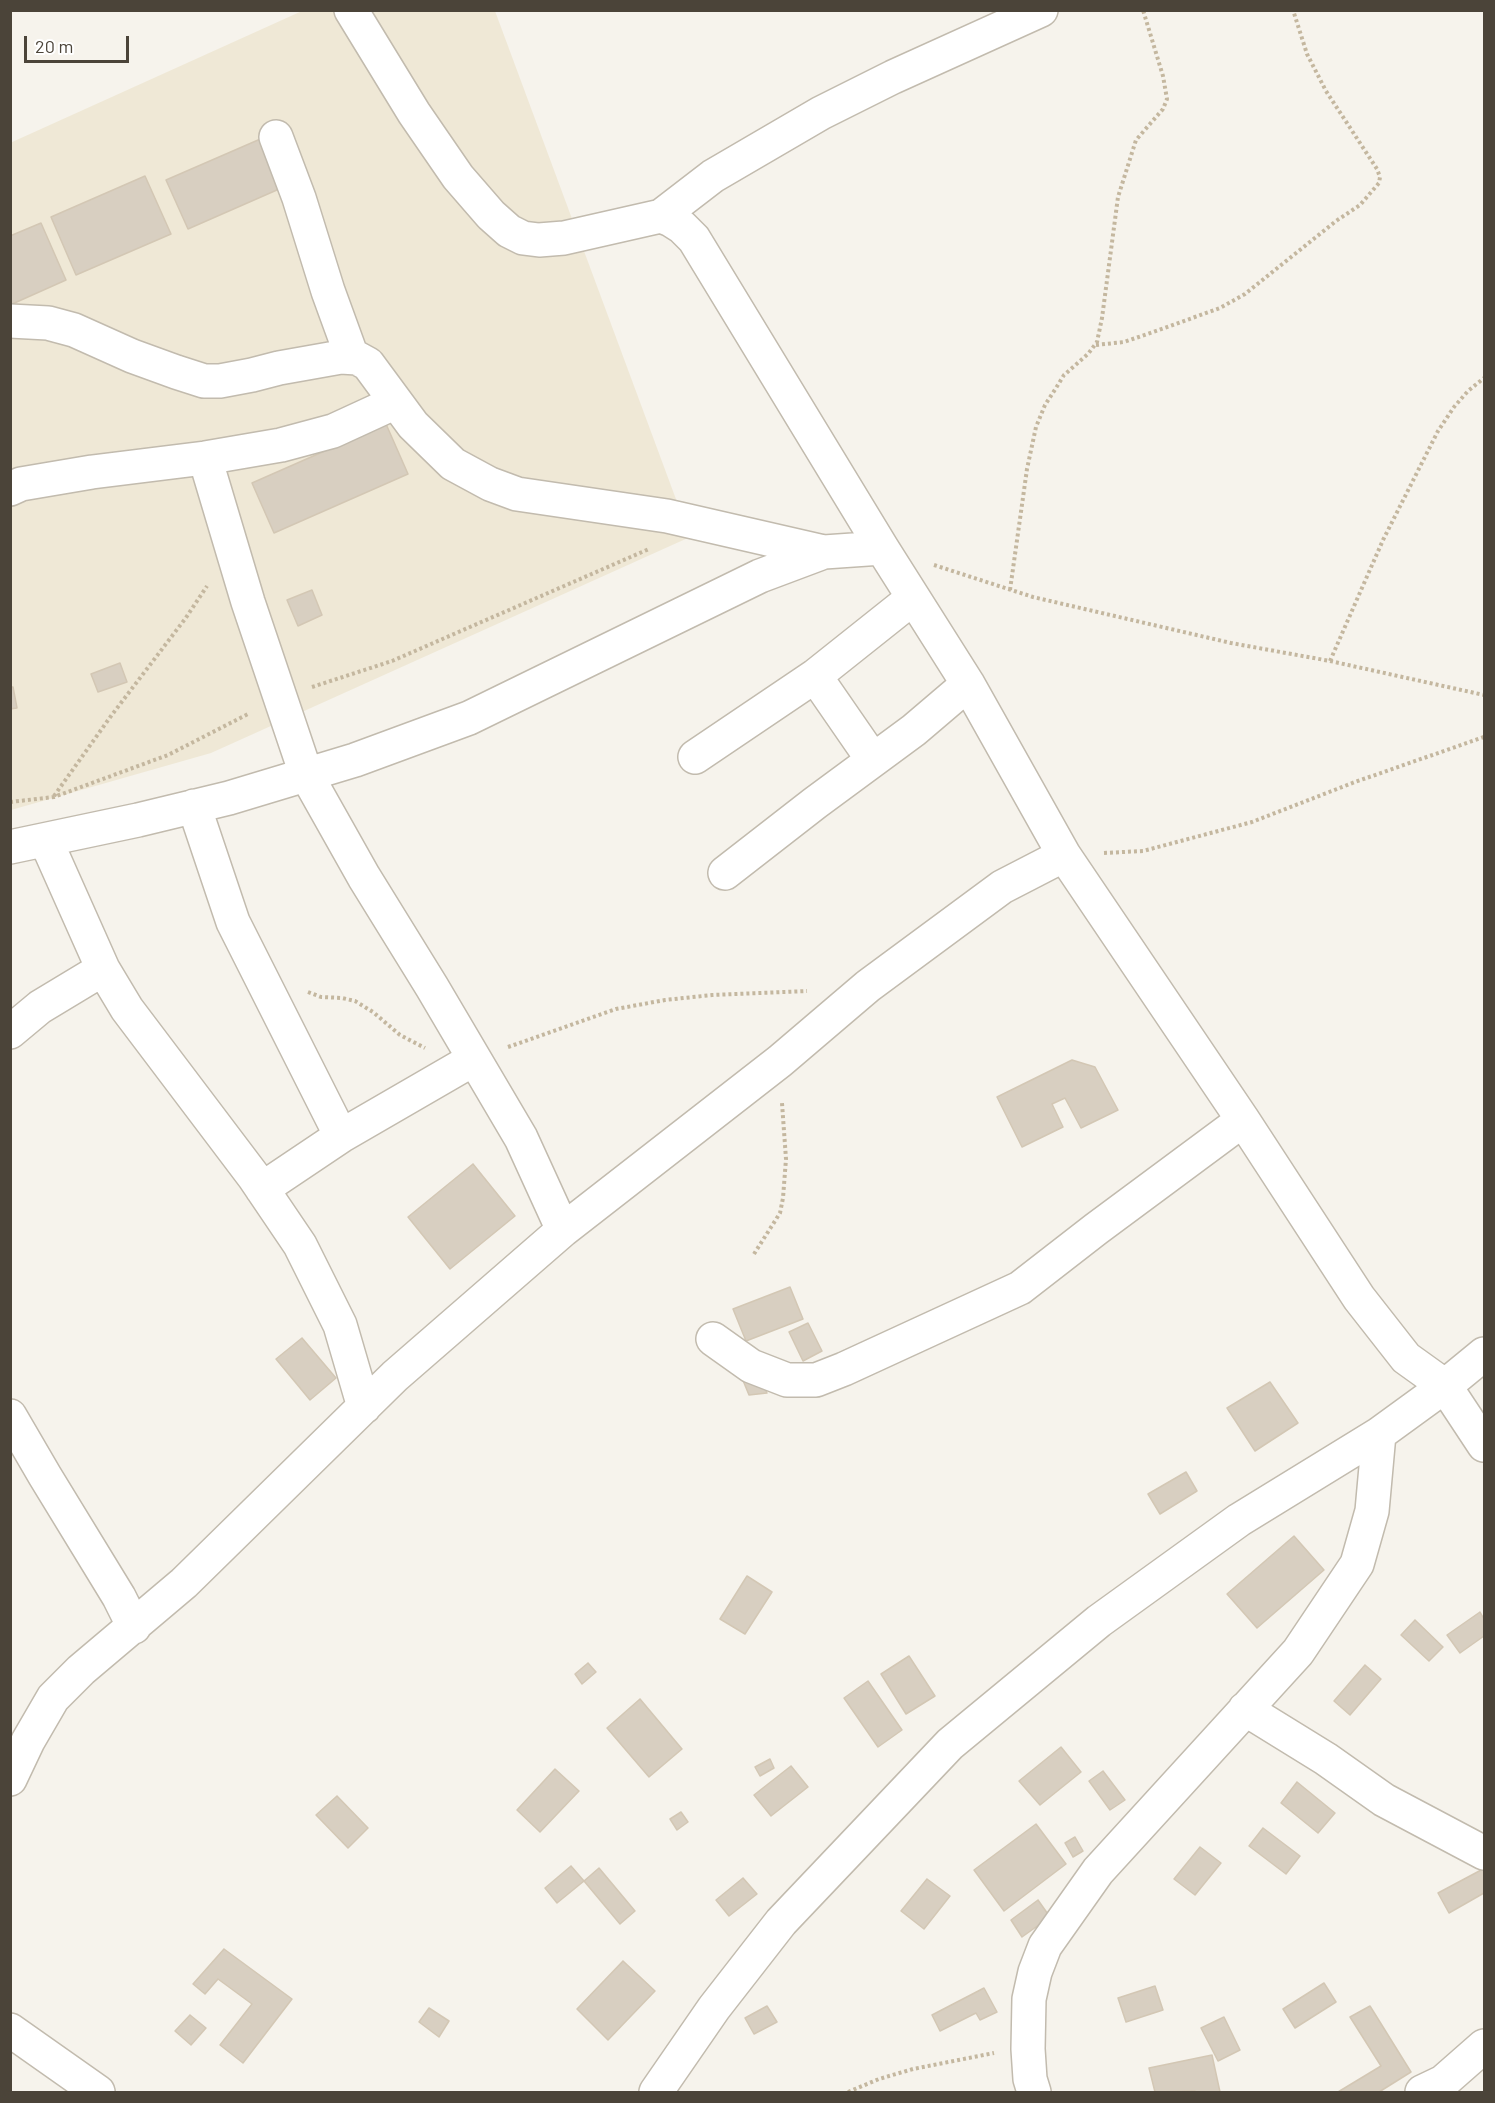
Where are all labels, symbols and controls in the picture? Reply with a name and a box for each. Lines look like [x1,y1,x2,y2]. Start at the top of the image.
scale bar [27,24,132,62]
text: 20 m [35,35,73,57]

